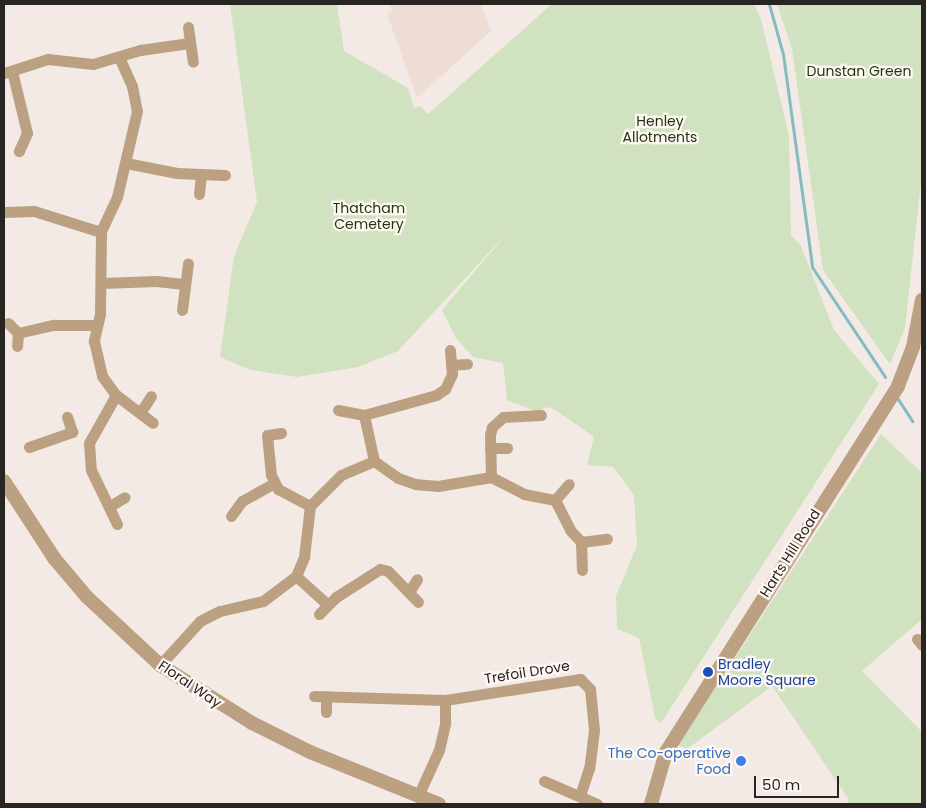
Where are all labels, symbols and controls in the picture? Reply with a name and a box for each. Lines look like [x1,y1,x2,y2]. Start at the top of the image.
park label: Dunstan Green [807,63,911,79]
park label: Henley Allotments [623,113,697,146]
park label: Thatcham Cemetery [333,200,405,232]
street label: Harts Hill Road [756,506,824,600]
place label: Bradley Moore Square [718,656,816,689]
street label: Floral Way [155,657,225,711]
street label: Trefoil Drove [483,657,571,687]
marker: Bradley Moore Square [702,666,714,678]
place label: The Co-operative Food [608,745,731,778]
marker: The Co-operative Food [735,755,747,767]
scale bar [756,766,841,798]
text: 50 m [762,774,800,795]

